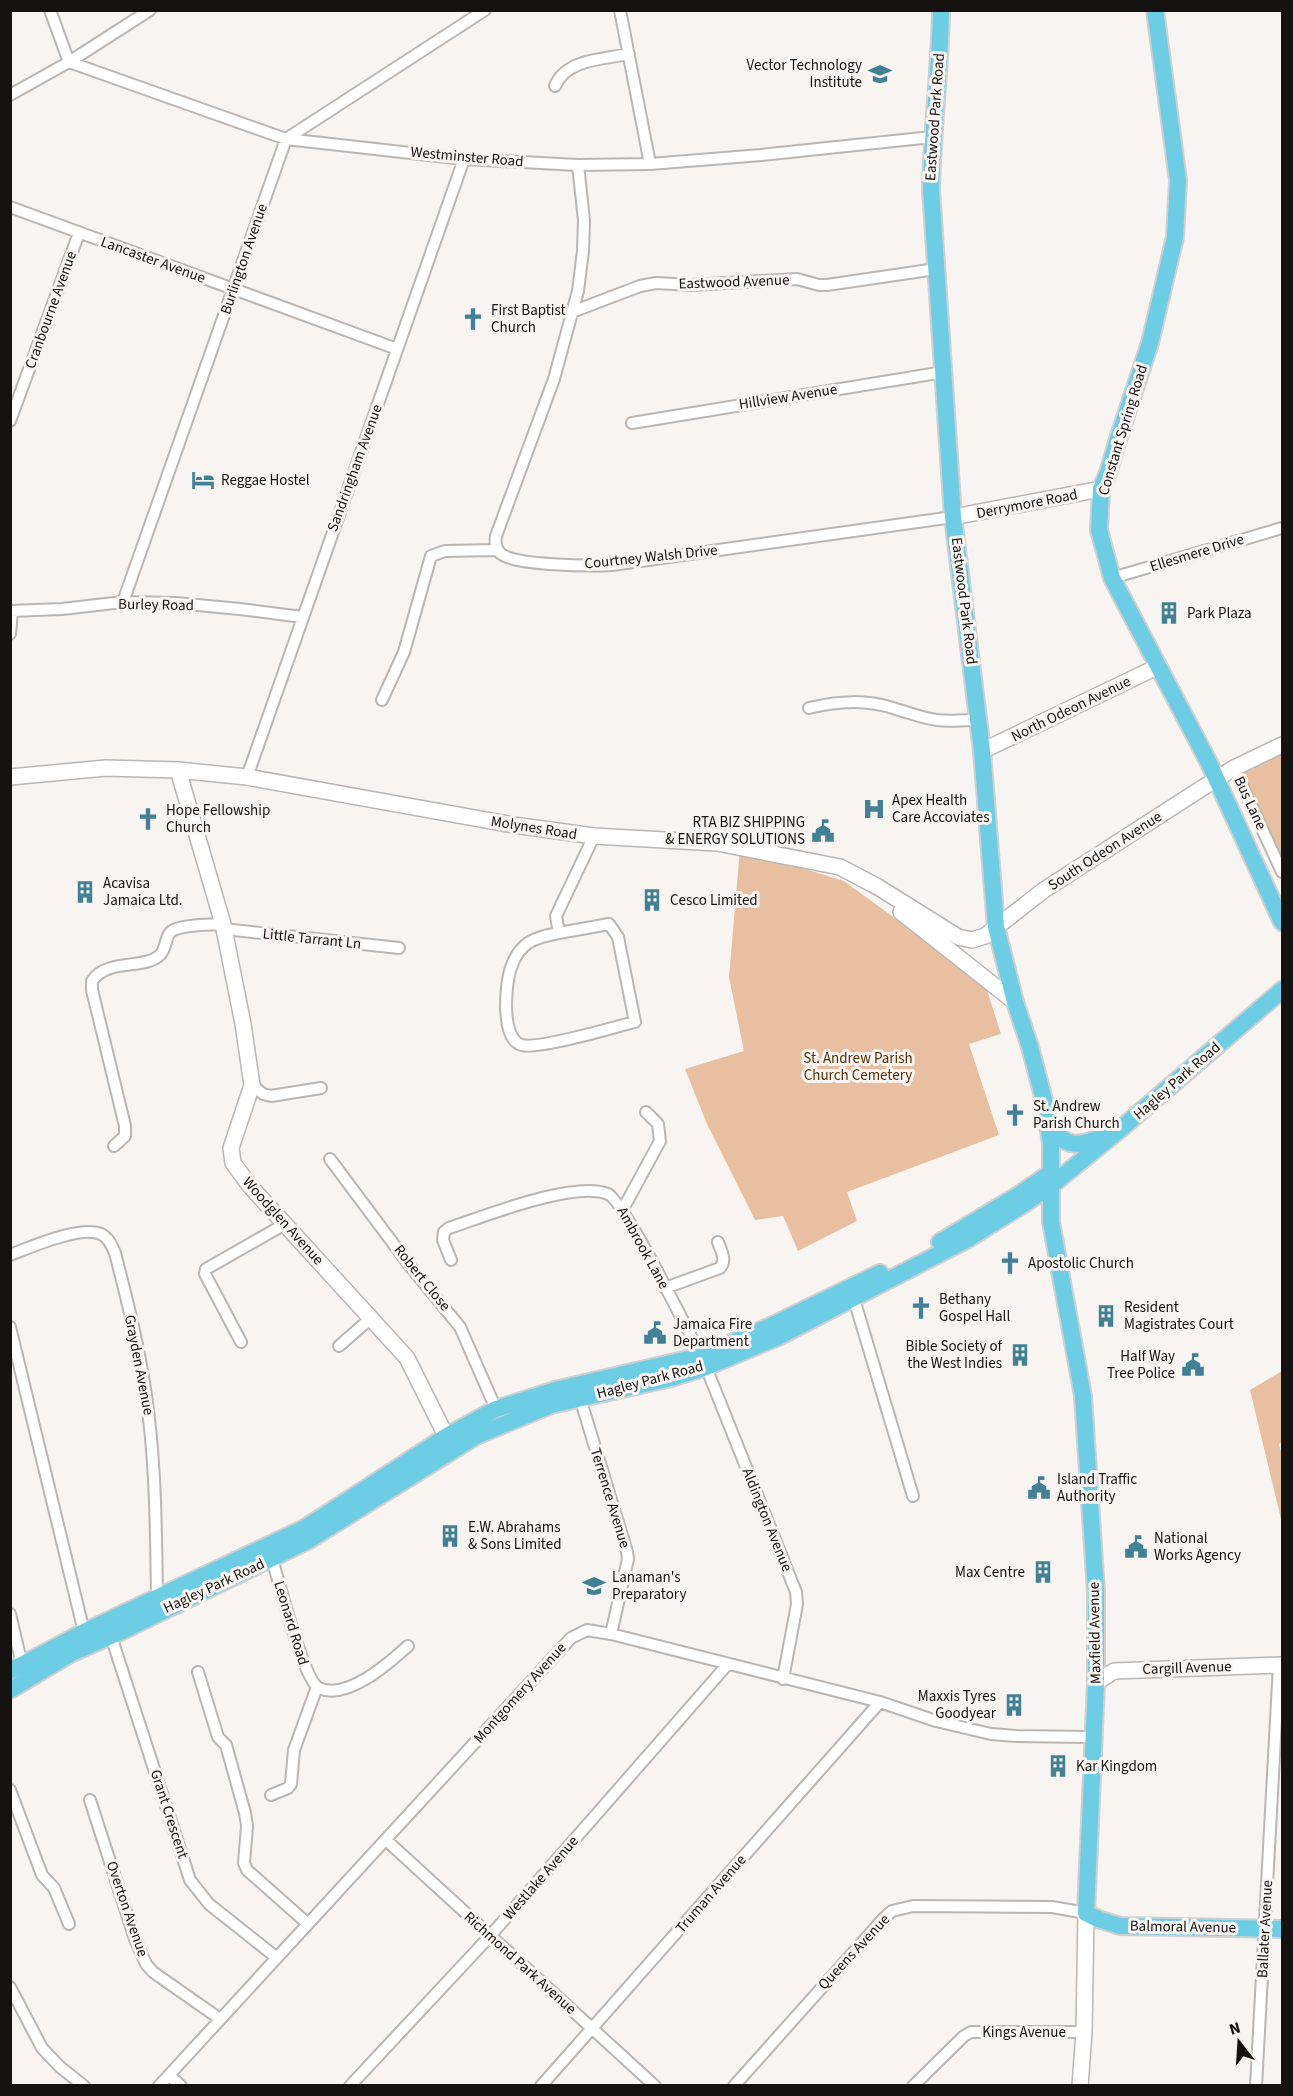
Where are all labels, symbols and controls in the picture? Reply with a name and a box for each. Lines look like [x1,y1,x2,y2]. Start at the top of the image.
street label: Eastwood Park Road [920,52,950,182]
place label: Vector Technology Institute [747,55,862,93]
school or university icon: Vector Technology Institute [867,61,893,87]
street label: Westminster Road [410,142,524,172]
street label: Burlington Avenue [215,201,273,317]
street label: Lancaster Avenue [98,231,208,289]
street label: Cranbourne Avenue [20,248,82,372]
street label: Eastwood Avenue [678,270,790,294]
place label: First Baptist Church [491,300,566,338]
church icon: First Baptist Church [460,306,486,332]
street label: Constant Spring Road [1093,362,1153,498]
street label: Hillview Avenue [737,379,839,415]
street label: Sandringham Avenue [322,401,388,535]
hotel icon: Reggae Hostel [190,467,216,493]
place label: Reggae Hostel [221,470,310,491]
street label: Derrymore Road [975,484,1079,524]
street label: Ellesmere Drive [1147,529,1247,577]
street label: Eastwood Park Road [946,536,982,666]
street label: Courtney Walsh Drive [583,540,719,574]
street label: Burley Road [118,594,194,616]
building icon: Park Plaza [1156,600,1182,626]
place label: Park Plaza [1187,603,1252,624]
street label: North Odeon Avenue [1008,671,1134,747]
street label: Bus Lane [1228,773,1272,833]
place label: Apex Health Care Accoviates [892,790,990,828]
hospital icon: Apex Health Care Accoviates [861,796,887,822]
place label: Hope Fellowship Church [166,800,270,838]
church icon: Hope Fellowship Church [135,806,161,832]
street label: South Odeon Avenue [1044,806,1166,896]
street label: Molynes Road [489,811,579,845]
place label: RTA BIZ SHIPPING & ENERGY SOLUTIONS [665,812,805,850]
public building icon: RTA BIZ SHIPPING & ENERGY SOLUTIONS [810,818,836,844]
place label: Acavisa Jamaica Ltd. [103,873,183,911]
building icon: Acavisa Jamaica Ltd. [72,879,98,905]
building icon: Cesco Limited [639,887,665,913]
place label: Cesco Limited [670,890,758,911]
street label: Little Tarrant Ln [262,923,362,955]
street label: Hagley Park Road [1129,1037,1225,1125]
park label: St. Andrew Parish Church Cemetery [803,1048,913,1086]
place label: St. Andrew Parish Church [1033,1096,1120,1134]
church icon: St. Andrew Parish Church [1002,1102,1028,1128]
street label: Woodglen Avenue [238,1172,328,1270]
street label: Ambrook Lane [612,1203,674,1293]
street label: Robert Close [389,1240,455,1316]
church icon: Apostolic Church [997,1250,1023,1276]
place label: Apostolic Church [1028,1253,1134,1274]
place label: Bethany Gospel Hall [939,1289,1010,1327]
church icon: Bethany Gospel Hall [908,1295,934,1321]
place label: Resident Magistrates Court [1124,1297,1234,1335]
building icon: Resident Magistrates Court [1093,1303,1119,1329]
street label: Grayden Avenue [119,1313,159,1417]
place label: Jamaica Fire Department [673,1314,752,1352]
public building icon: Jamaica Fire Department [642,1320,668,1346]
place label: Bible Society of the West Indies [905,1336,1003,1374]
building icon: Bible Society of the West Indies [1007,1342,1033,1368]
place label: Half Way Tree Police [1107,1346,1175,1384]
public building icon: Half Way Tree Police [1180,1352,1206,1378]
street label: Hagley Park Road [594,1356,706,1404]
street label: Terrence Avenue [585,1445,635,1551]
street label: Aldington Avenue [737,1465,797,1575]
place label: Island Traffic Authority [1057,1469,1137,1507]
public building icon: Island Traffic Authority [1026,1475,1052,1501]
place label: E.W. Abrahams & Sons Limited [468,1517,562,1555]
building icon: E.W. Abrahams & Sons Limited [437,1523,463,1549]
place label: National Works Agency [1154,1528,1241,1566]
public building icon: National Works Agency [1123,1534,1149,1560]
street label: Hagley Park Road [160,1553,268,1619]
building icon: Max Centre [1030,1559,1056,1585]
place label: Max Centre [955,1562,1025,1583]
place label: Lanaman's Preparatory [612,1567,686,1605]
school or university icon: Lanaman's Preparatory [581,1573,607,1599]
street label: Leonard Road [268,1578,314,1668]
street label: Maxfield Avenue [1084,1582,1106,1684]
street label: Montgomery Avenue [469,1638,571,1748]
street label: Cargill Avenue [1142,1656,1232,1680]
place label: Maxxis Tyres Goodyear [918,1686,997,1724]
building icon: Maxxis Tyres Goodyear [1001,1692,1027,1718]
building icon: Kar Kingdom [1045,1753,1071,1779]
place label: Kar Kingdom [1076,1756,1157,1777]
street label: Grant Crescent [145,1767,193,1861]
street label: Westlake Avenue [498,1831,584,1925]
street label: Truman Avenue [671,1850,751,1938]
street label: Overton Avenue [101,1858,153,1960]
street label: Ballater Avenue [1252,1879,1278,1979]
street label: Richmond Park Avenue [459,1907,581,2019]
street label: Queens Avenue [813,1909,895,1995]
street label: Balmoral Avenue [1130,1916,1236,1938]
north arrow [1209,2012,1269,2072]
text: N [1227,2017,1243,2041]
street label: Kings Avenue [982,2022,1066,2043]

